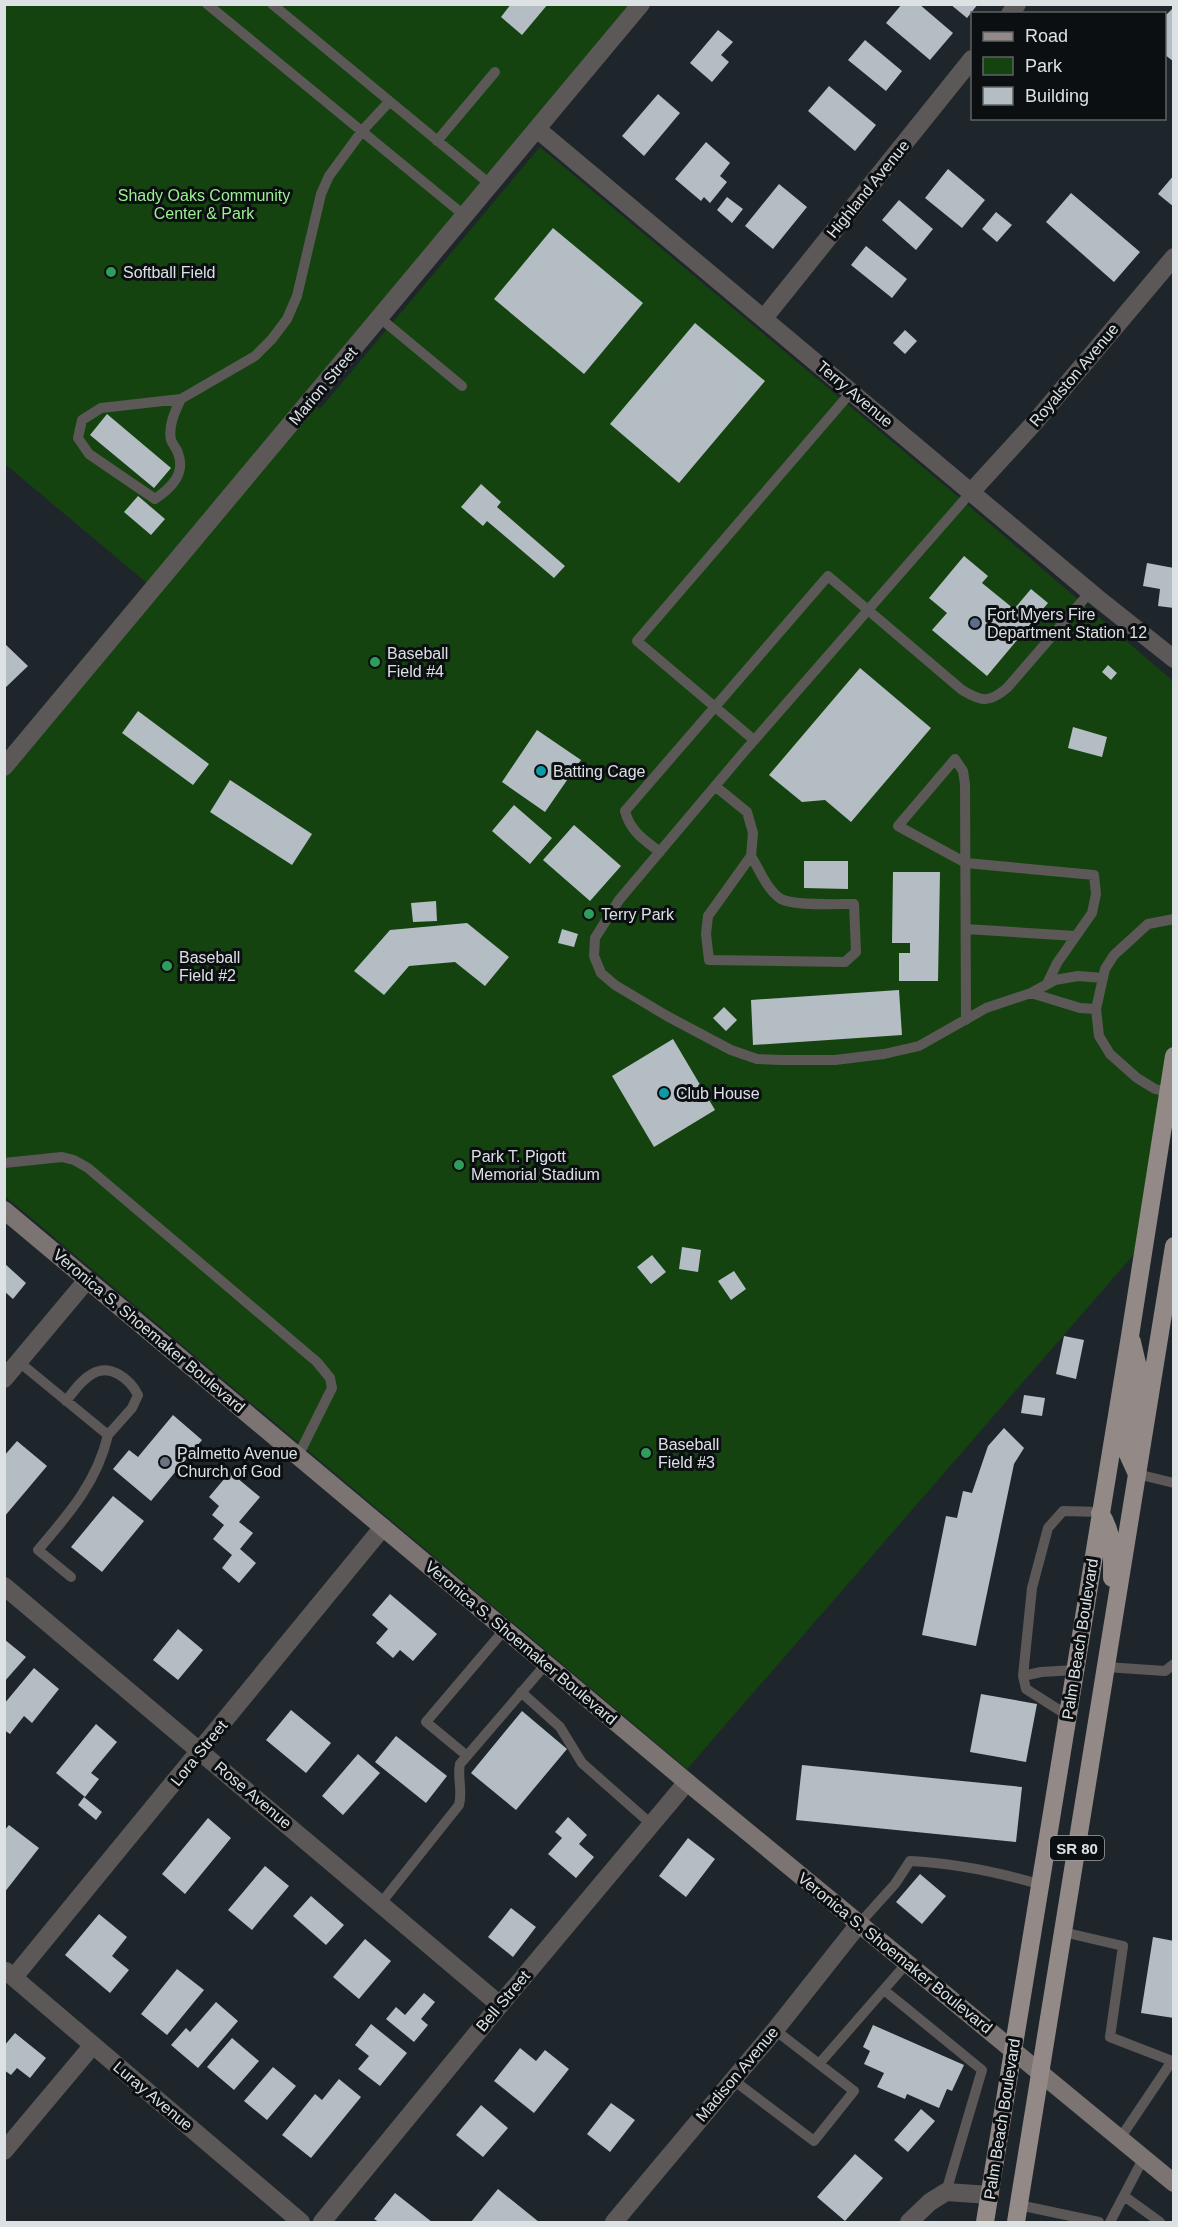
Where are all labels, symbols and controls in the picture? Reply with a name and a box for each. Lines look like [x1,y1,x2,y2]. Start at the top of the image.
legend [971,12,1166,120]
text: Road [1025,26,1068,46]
text: Park [1025,56,1063,76]
text: Building [1025,86,1089,106]
street label: Highland Avenue [823,137,913,241]
park label: Shady Oaks Community Center & Park [118,187,290,222]
place label: Softball Field [123,264,216,281]
marker: Softball Field [104,265,118,279]
street label: Royalston Avenue [1026,320,1122,430]
street label: Marion Street [286,343,361,428]
street label: Terry Avenue [814,358,896,430]
place label: Fort Myers Fire Department Station 12 [987,606,1147,641]
marker: Fort Myers Fire Department Station 12 [968,616,982,630]
place label: Baseball Field #4 [387,645,448,680]
marker: Baseball Field #4 [368,655,382,669]
place label: Batting Cage [553,763,646,780]
marker: Batting Cage [534,764,548,778]
place label: Terry Park [601,906,675,923]
marker: Terry Park [582,907,596,921]
place label: Baseball Field #2 [179,949,240,984]
marker: Baseball Field #2 [160,959,174,973]
place label: Club House [676,1085,760,1102]
marker: Club House [657,1086,671,1100]
place label: Park T. Pigott Memorial Stadium [471,1148,600,1183]
marker: Park T. Pigott Memorial Stadium [452,1158,466,1172]
street label: Veronica S. Shoemaker Boulevard [50,1246,248,1416]
place label: Baseball Field #3 [658,1436,719,1471]
place label: Palmetto Avenue Church of God [177,1445,298,1480]
marker: Baseball Field #3 [639,1446,653,1460]
marker: Palmetto Avenue Church of God [158,1455,172,1469]
street label: Palm Beach Boulevard [1059,1557,1101,1721]
street label: Veronica S. Shoemaker Boulevard [422,1558,620,1728]
street label: Lora Street [167,1716,231,1789]
street label: Rose Avenue [211,1758,295,1832]
road number: SR 80 [1050,1836,1104,1860]
street label: Veronica S. Shoemaker Boulevard [795,1869,995,2037]
street label: Bell Street [473,1967,534,2035]
street label: Madison Avenue [693,2023,782,2125]
street label: Palm Beach Boulevard [981,2037,1023,2201]
street label: Luray Avenue [110,2058,196,2134]

